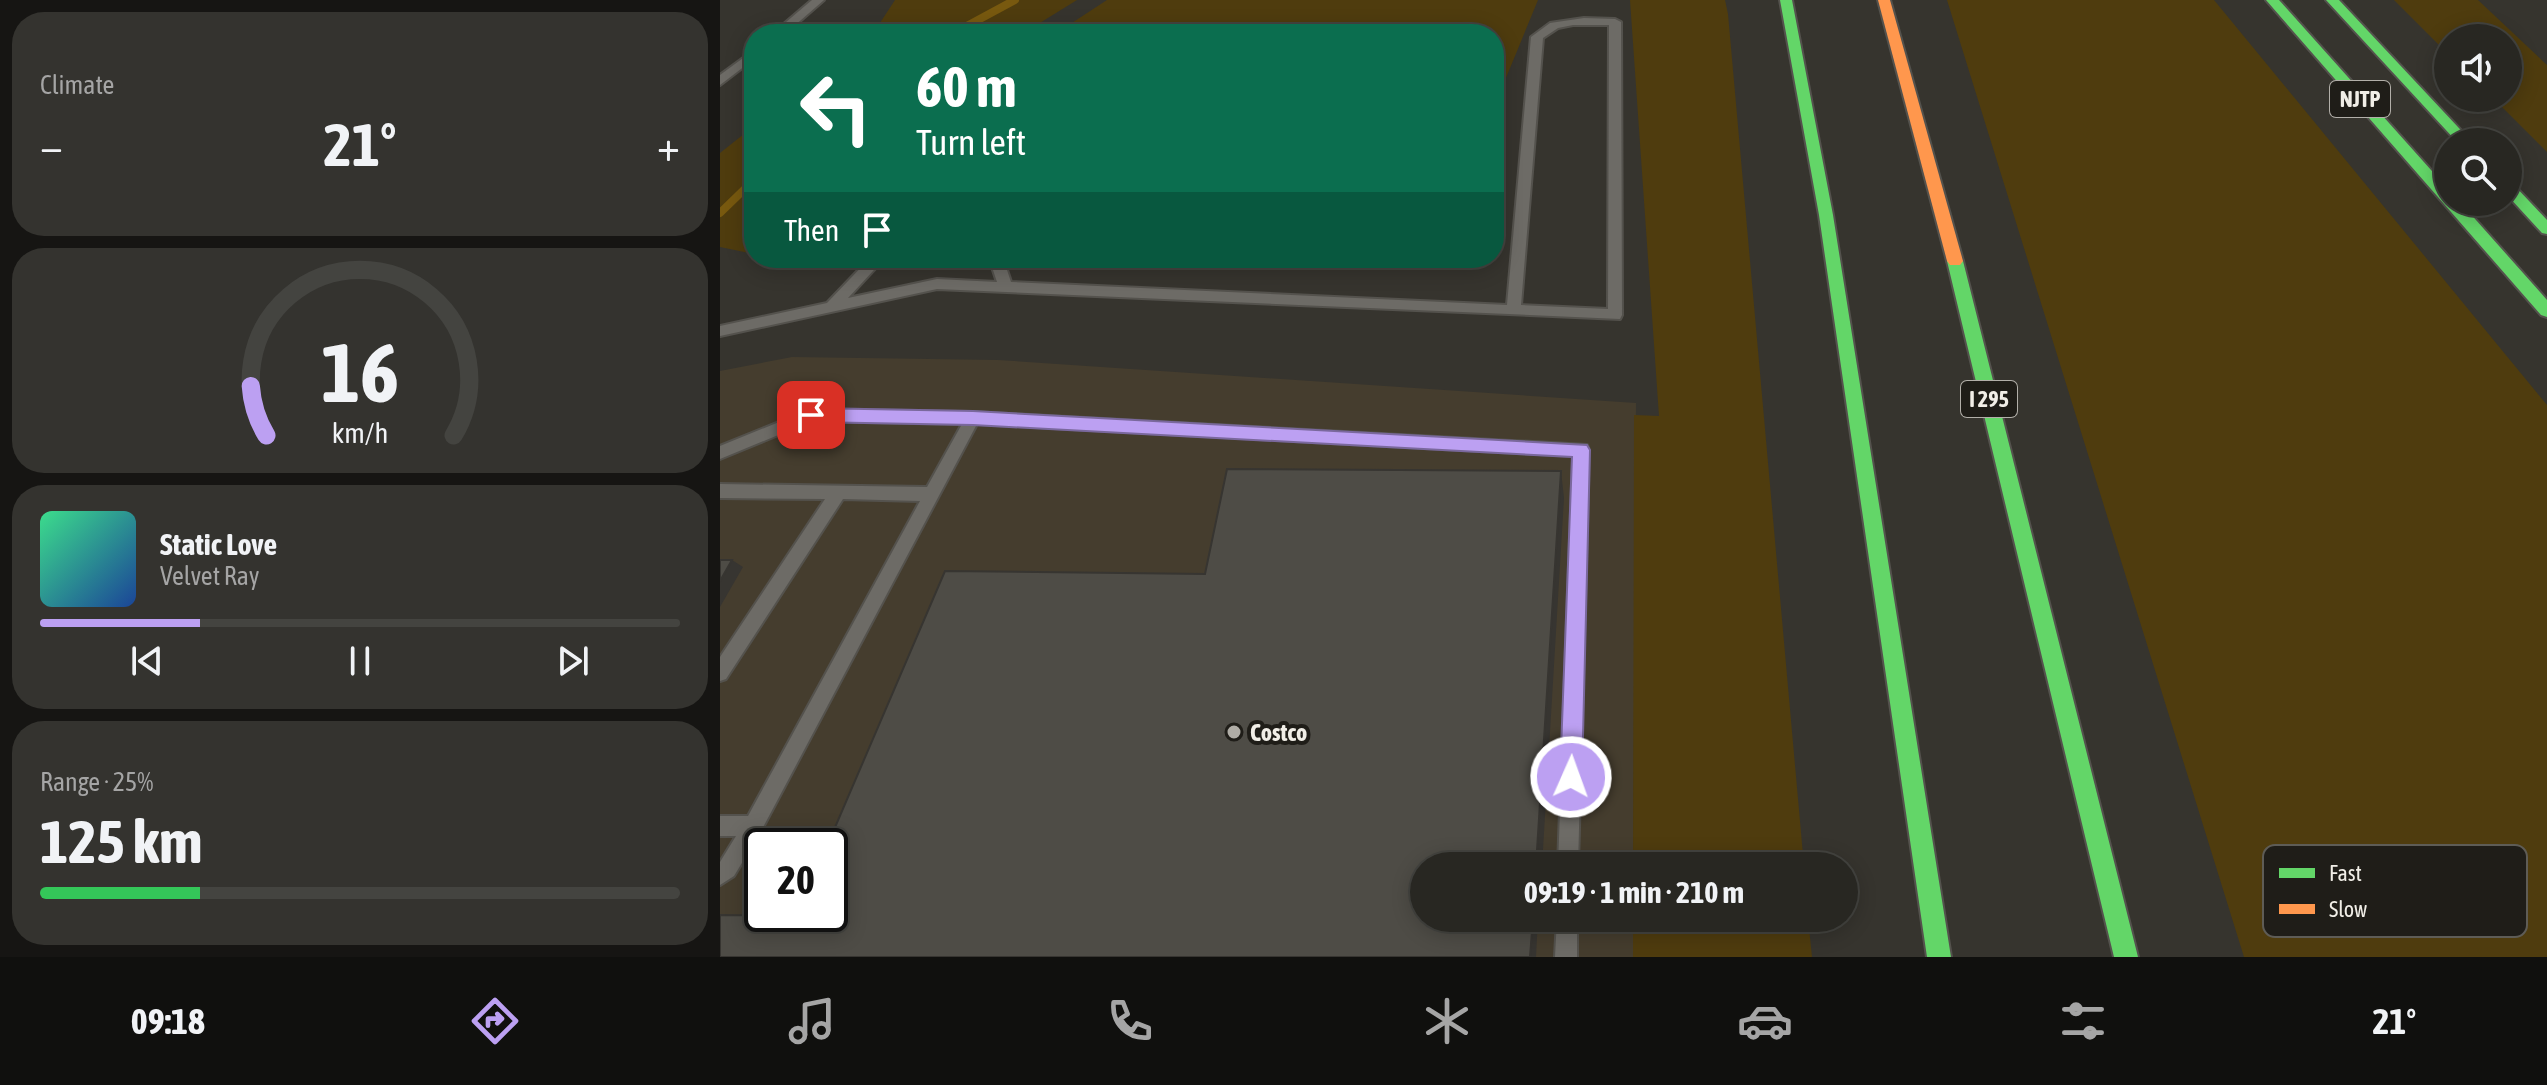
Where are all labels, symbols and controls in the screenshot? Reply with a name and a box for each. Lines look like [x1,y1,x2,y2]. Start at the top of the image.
map controls [2434,24,2522,216]
button: sound [2434,24,2522,112]
text: 60 m [916,55,1017,119]
icon: left [784,56,888,160]
text: Climate [40,70,114,100]
road number: NJTP [2330,81,2390,117]
text: 21° [324,110,396,179]
text: − [40,120,63,170]
text: + [657,120,680,170]
text: Turn left [916,121,1026,163]
button: search [2434,128,2522,216]
icon: arrive [855,208,899,252]
text: Then [784,213,839,247]
text: 16 [321,324,399,420]
pin [777,381,845,449]
road number: I 295 [1961,381,2017,417]
icon: arrive [789,393,833,437]
text: km/h [332,417,388,450]
text: Static Love [160,527,277,561]
text: Velvet Ray [160,561,260,591]
icon: previous [125,639,169,683]
icon: pause [338,639,382,683]
icon: next [551,639,595,683]
place label: Costco [1250,719,1307,746]
marker: Costco [1225,723,1243,741]
position arrow [1529,735,1613,819]
text: Range · 25% [40,767,153,797]
text: 125 km [40,807,202,876]
speed limit sign: 20 [744,828,848,932]
legend [2263,845,2527,937]
text: Fast [2329,860,2362,886]
text: 09:19 · 1 min · 210 m [1524,875,1744,909]
text: Slow [2329,896,2367,922]
icon: directions [467,993,523,1049]
icon: music [784,993,840,1049]
icon: phone [1102,993,1158,1049]
icon: climate [1419,993,1475,1049]
icon: car [1737,993,1793,1049]
icon: filters [2055,993,2111,1049]
text: 09:18 [131,1000,205,1042]
text: 21° [2372,1000,2416,1042]

